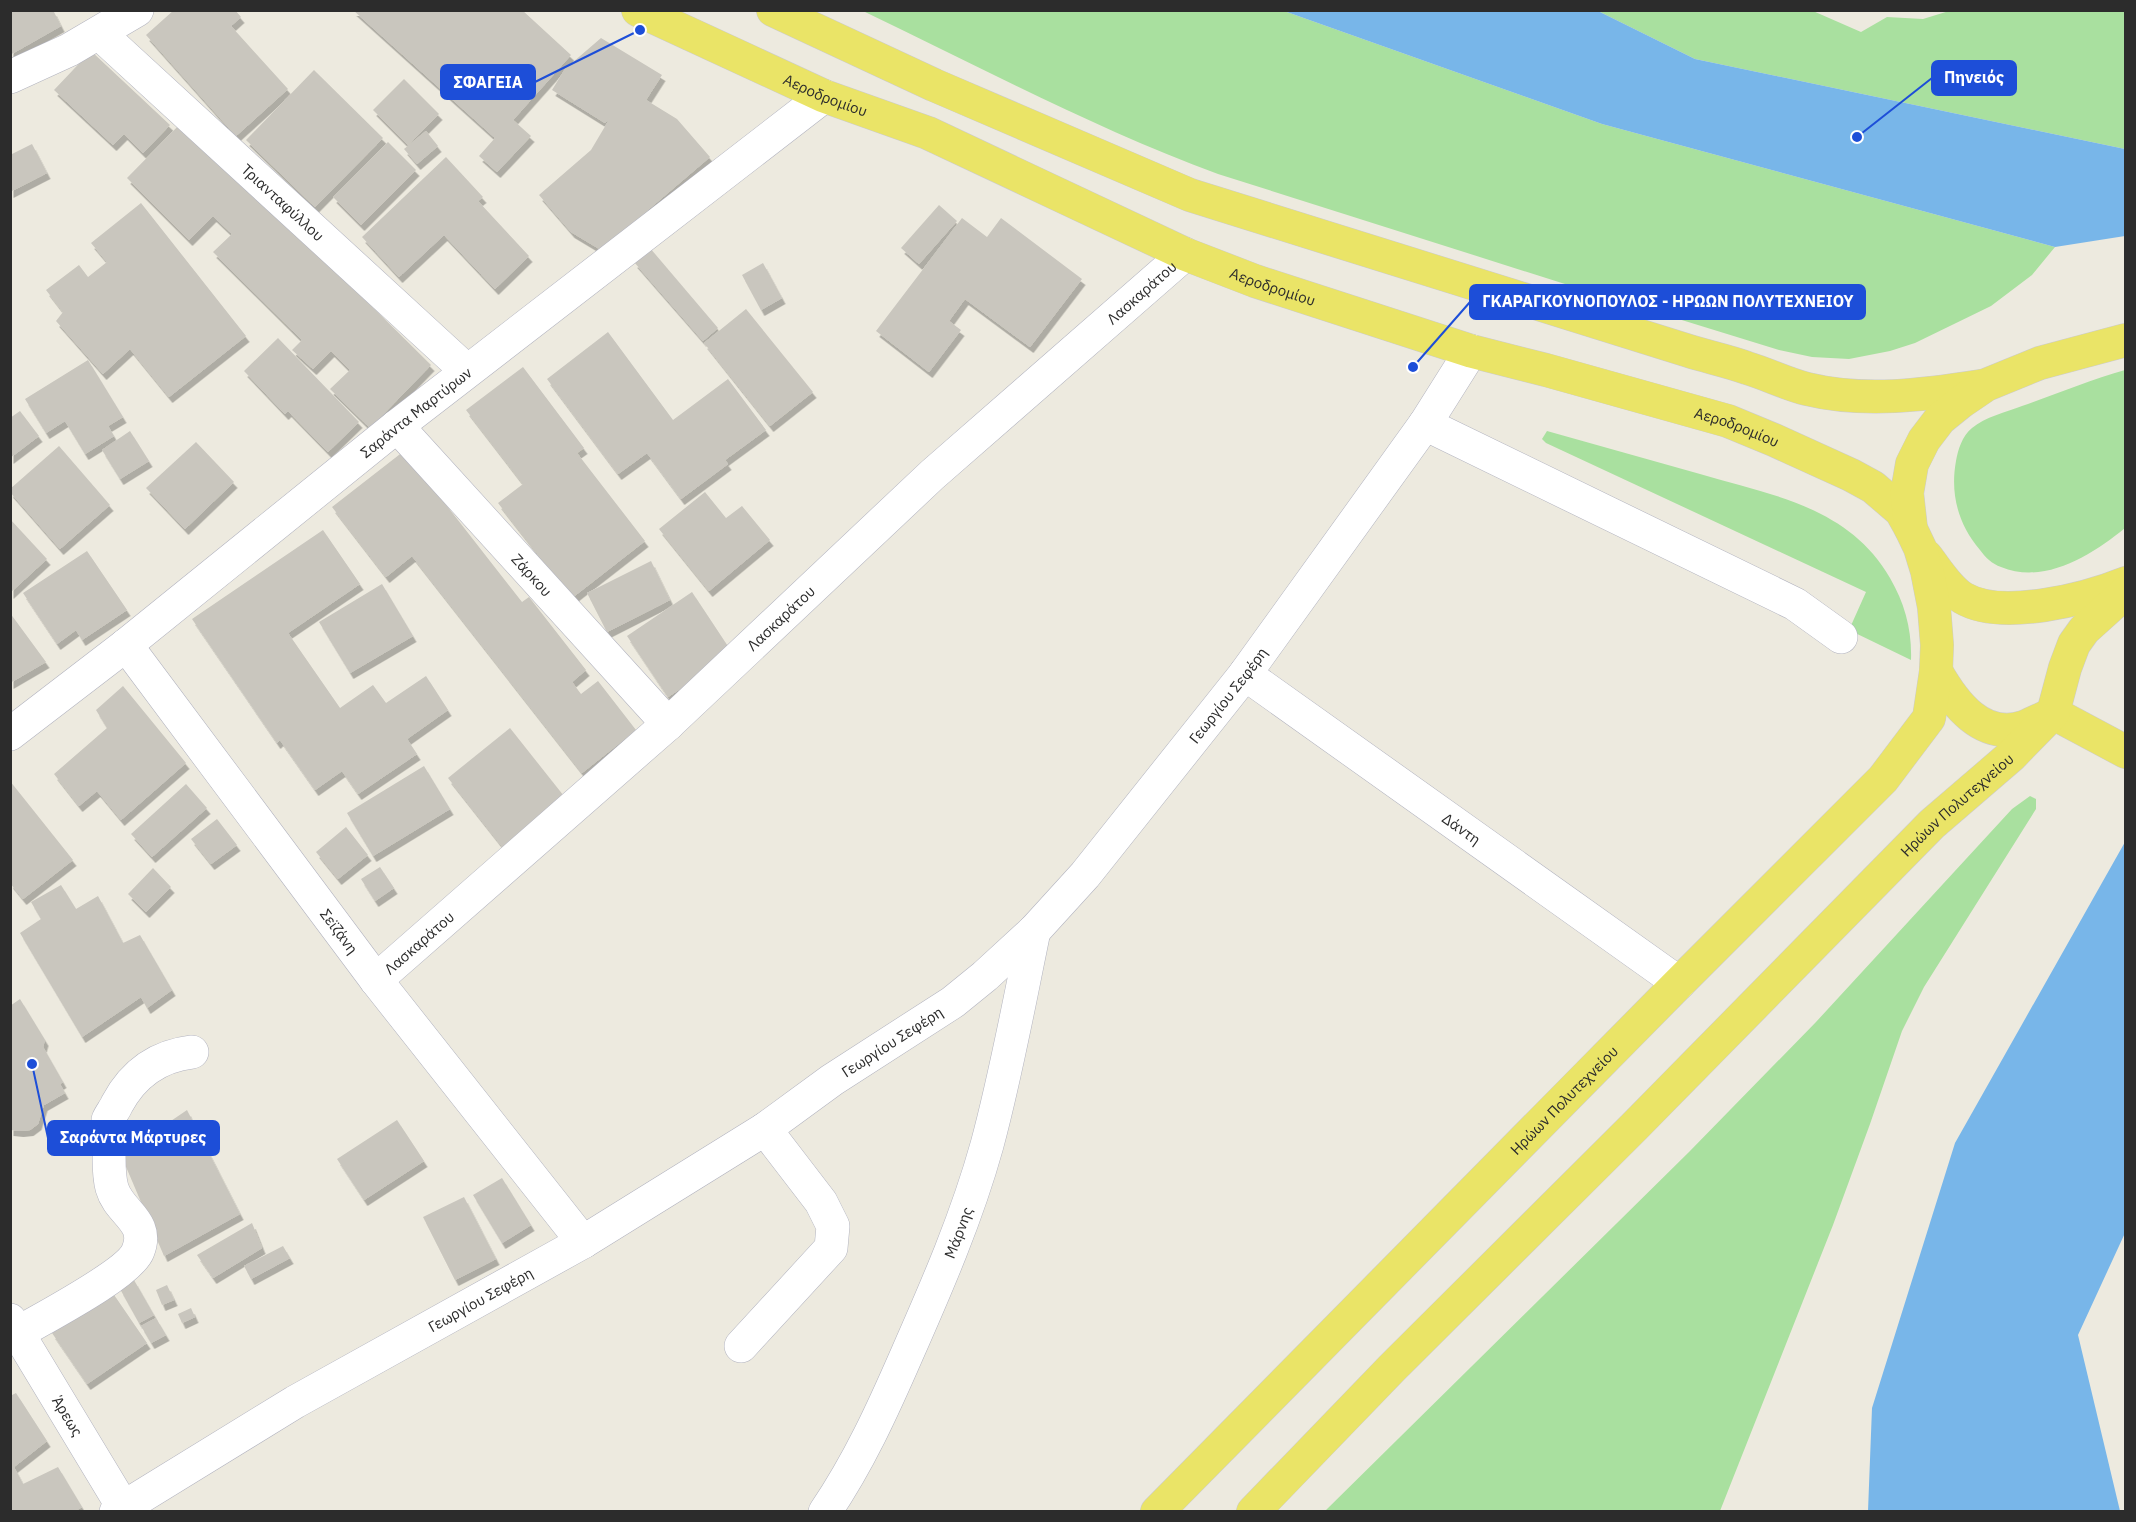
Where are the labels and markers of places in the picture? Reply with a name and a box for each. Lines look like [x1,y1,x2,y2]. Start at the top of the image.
callout: Πηνειός [1932,61,2016,95]
callout: ΣΦΑΓΕΙΑ [441,65,535,99]
callout: ΓΚΑΡΑΓΚΟΥΝΟΠΟΥΛΟΣ - ΗΡΩΩΝ ΠΟΛΥΤΕΧΝΕΙΟΥ [1470,285,1865,319]
callout: Σαράντα Μάρτυρες [48,1121,219,1155]

